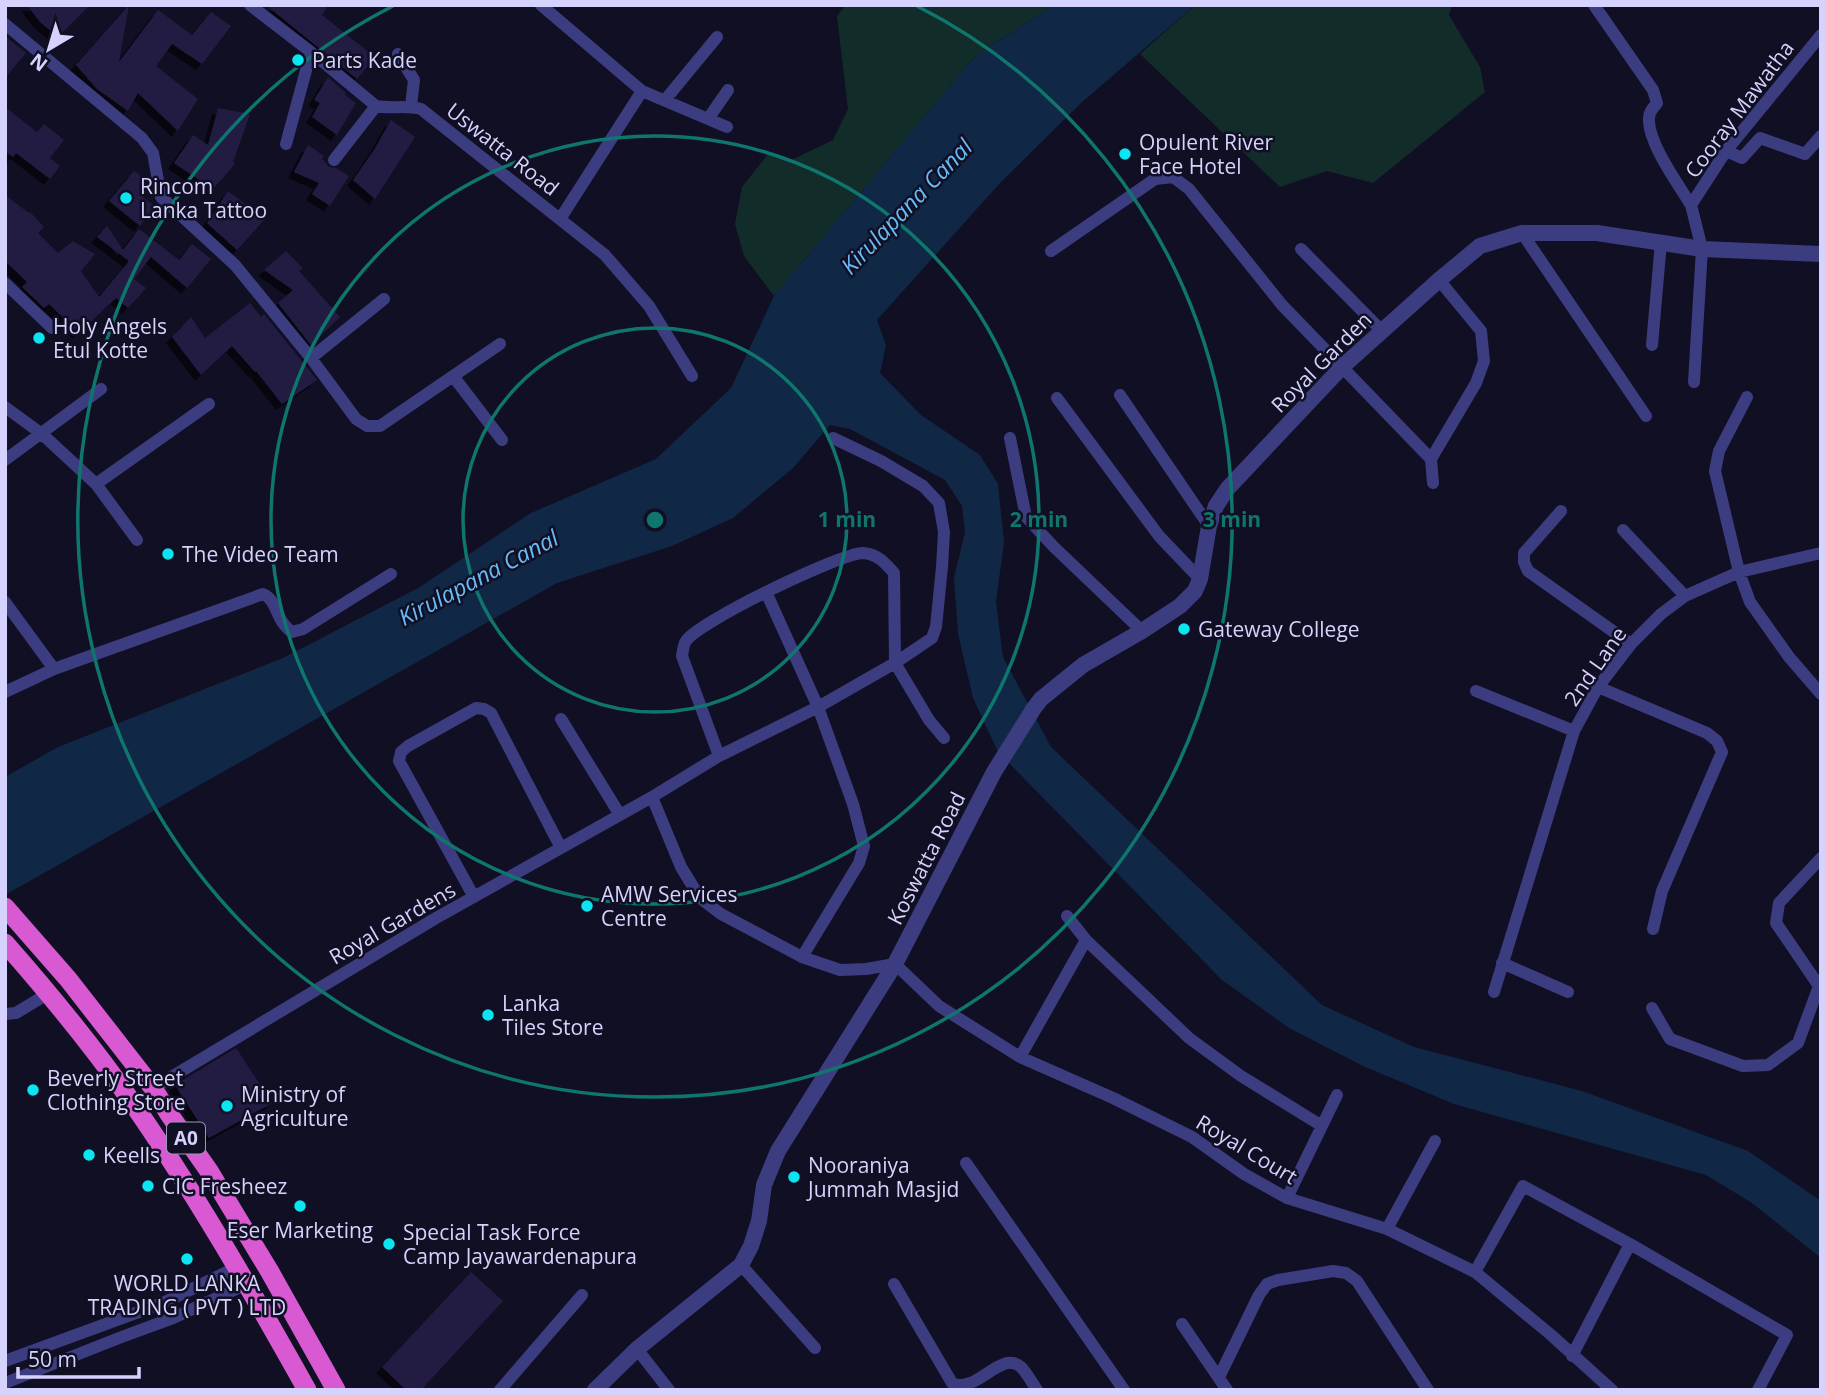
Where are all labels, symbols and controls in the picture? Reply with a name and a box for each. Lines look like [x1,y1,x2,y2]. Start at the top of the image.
north arrow [14,14,84,84]
street label: Cooray Mawatha [1678,35,1800,183]
place label: Parts Kade [312,46,417,74]
text: N [24,47,53,77]
marker: Parts Kade [290,52,306,68]
street label: Uswatta Road [441,96,565,202]
place label: Opulent River Face Hotel [1139,128,1274,180]
water label: Kirulapana Canal [833,130,980,281]
marker: Opulent River Face Hotel [1117,146,1133,162]
place label: Rincom Lanka Tattoo [140,172,267,224]
marker: Rincom Lanka Tattoo [118,190,134,206]
street label: Royal Garden [1265,306,1377,418]
place label: Holy Angels Etul Kotte [53,312,167,364]
marker: Holy Angels Etul Kotte [31,330,47,346]
text: 1 min [818,505,876,533]
text: 2 min [1010,505,1068,533]
text: 3 min [1203,505,1261,533]
centre of rings [643,508,667,532]
water label: Kirulapana Canal [392,521,565,633]
place label: The Video Team [182,540,339,568]
marker: The Video Team [160,546,176,562]
place label: Gateway College [1198,615,1360,643]
marker: Gateway College [1176,621,1192,637]
street label: 2nd Lane [1558,621,1632,711]
street label: Koswatta Road [880,787,972,929]
street label: Royal Gardens [324,875,460,971]
place label: AMW Services Centre [601,880,738,932]
marker: AMW Services Centre [579,898,595,914]
place label: Lanka Tiles Store [502,989,603,1041]
marker: Lanka Tiles Store [480,1007,496,1023]
place label: Beverly Street Clothing Store [47,1064,186,1116]
place label: Ministry of Agriculture [241,1080,349,1132]
marker: Beverly Street Clothing Store [25,1082,41,1098]
marker: Ministry of Agriculture [219,1098,235,1114]
street label: Royal Court [1191,1108,1303,1190]
road number: A0 [167,1122,205,1154]
place label: Keells [103,1141,160,1169]
marker: Keells [81,1147,97,1163]
place label: Nooraniya Jummah Masjid [806,1151,959,1203]
marker: Nooraniya Jummah Masjid [786,1169,802,1185]
place label: CIC Fresheez [162,1172,287,1200]
marker: CIC Fresheez [140,1178,156,1194]
marker: Eser Marketing [292,1198,308,1214]
place label: Eser Marketing [227,1216,373,1244]
place label: Special Task Force Camp Jayawardenapura [403,1218,637,1270]
marker: Special Task Force Camp Jayawardenapura [381,1236,397,1252]
marker: WORLD LANKA TRADING ( PVT ) LTD [179,1251,195,1267]
place label: WORLD LANKA TRADING ( PVT ) LTD [88,1269,286,1321]
scale bar [18,1336,138,1380]
text: 50 m [28,1345,77,1373]

